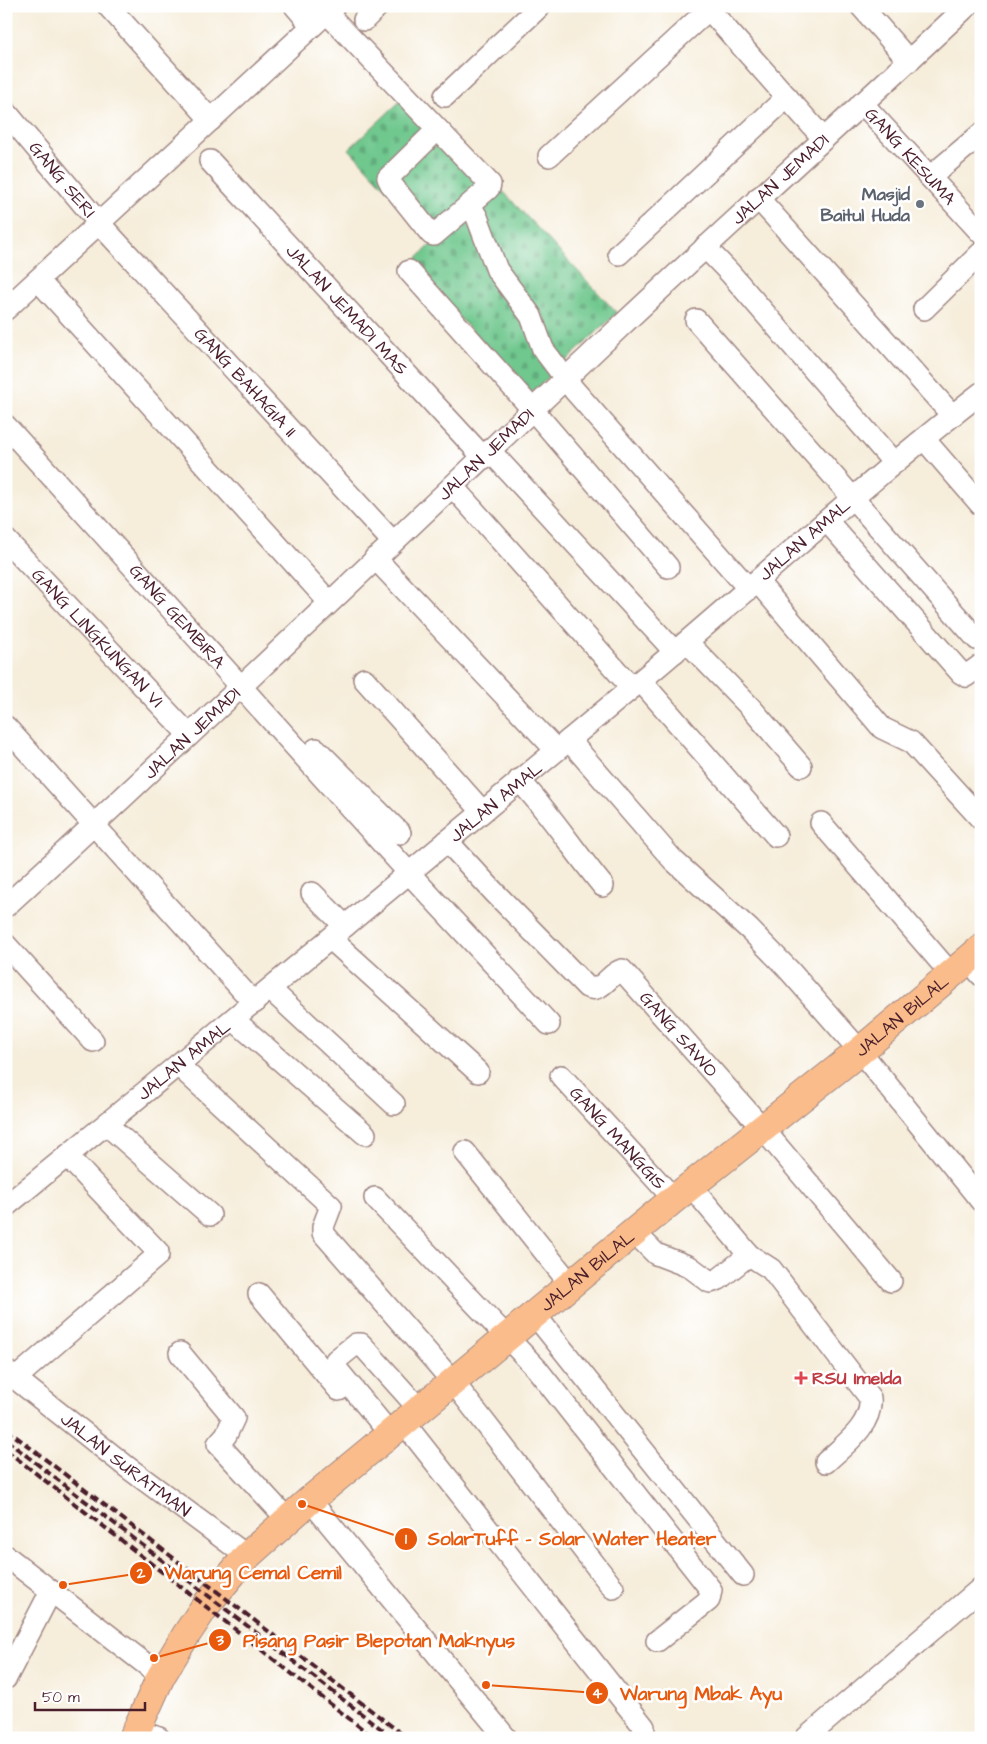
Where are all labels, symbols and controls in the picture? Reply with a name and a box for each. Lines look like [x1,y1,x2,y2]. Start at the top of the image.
street label: GANG KESUMA [859,102,962,211]
street label: JALAN JEMADI [726,128,835,231]
street label: GANG SERI [23,136,102,223]
place label: Masjid Baitul Huda [820,182,911,228]
marker: Masjid Baitul Huda [914,198,926,210]
street label: JALAN JEMADI MAS [280,239,413,381]
street label: GANG BAHAGIA II [188,322,302,443]
street label: JALAN JEMADI [432,403,540,507]
street label: JALAN AMAL [753,493,856,587]
street label: GANG GEMBIRA [123,559,231,675]
street label: GANG LINGKUNGAN VI [26,563,169,713]
street label: JALAN JEMADI [138,682,246,785]
street label: JALAN AMAL [444,756,548,848]
street label: JALAN BILAL [850,969,955,1063]
street label: GANG SAWO [634,986,723,1083]
street label: JALAN AMAL [132,1014,237,1106]
street label: GANG MANGGIS [564,1081,671,1195]
street label: JALAN BILAL [535,1224,640,1318]
place label: RSU Imelda [812,1366,902,1391]
marker: RSU Imelda [794,1371,808,1385]
street label: JALAN SURATMAN [55,1407,196,1523]
callout: SolarTuff - Solar Water Heater [393,1522,726,1556]
text: SolarTuff - Solar Water Heater [427,1526,717,1553]
text: 1 [405,1529,407,1550]
callout: Warung Cemal Cemil [129,1556,351,1590]
text: Warung Cemal Cemil [163,1560,342,1588]
text: 2 [136,1563,146,1584]
callout: Pisang Pasir Blepotan Maknyus [208,1623,525,1657]
text: Pisang Pasir Blepotan Maknyus [243,1628,515,1656]
text: 3 [215,1630,224,1651]
callout: Warung Mbak Ayu [584,1676,792,1710]
scale bar [35,1679,145,1711]
text: Warung Mbak Ayu [619,1681,782,1709]
text: 4 [592,1683,603,1704]
text: 50 m [42,1687,80,1708]

